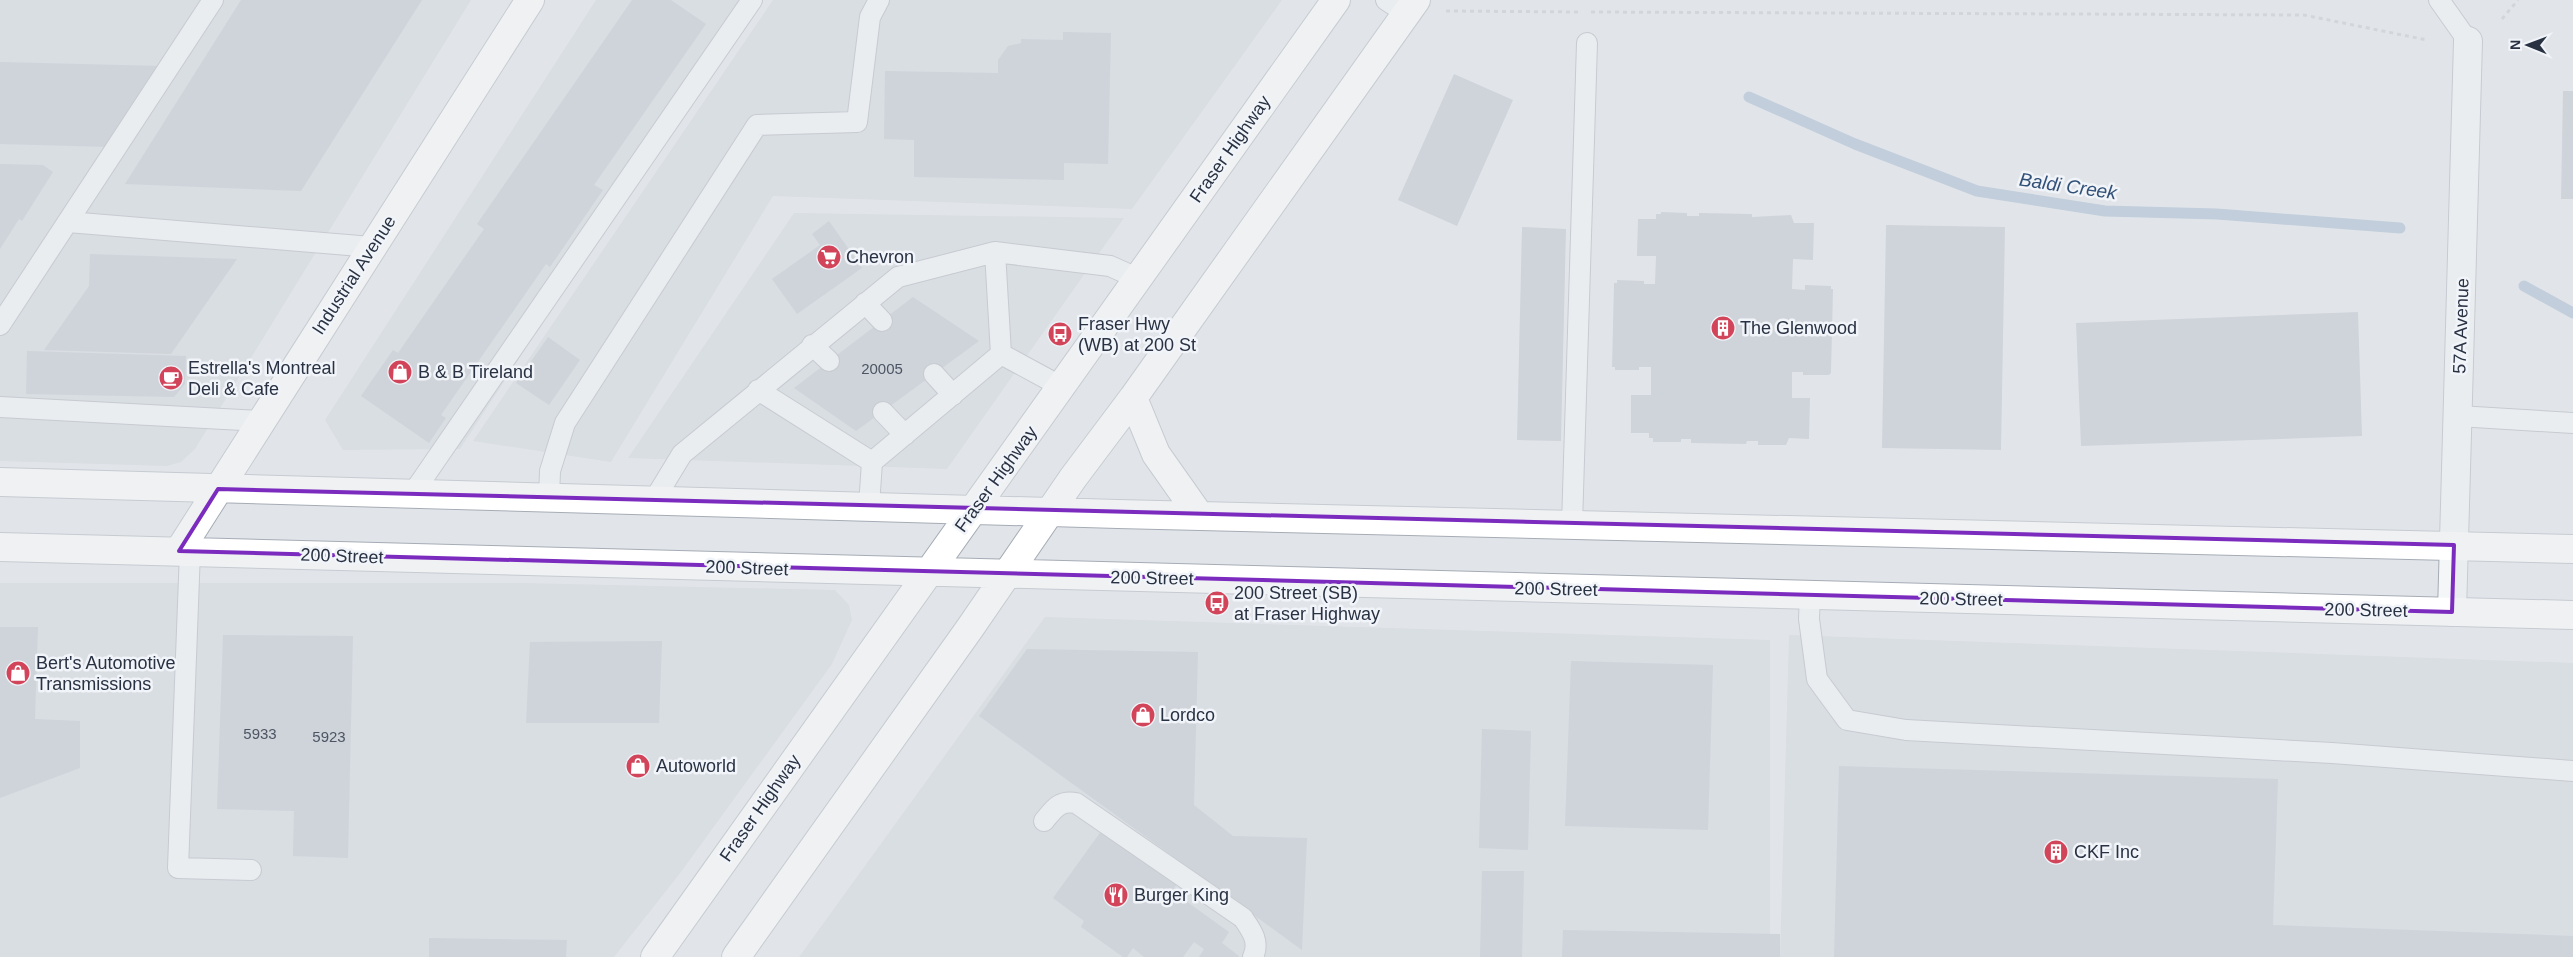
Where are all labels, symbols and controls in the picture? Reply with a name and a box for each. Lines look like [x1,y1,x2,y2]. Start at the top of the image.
north arrow [2503,20,2553,70]
text: N [2507,40,2523,50]
street label: Fraser Highway [1186,92,1274,206]
water label: Baldi Creek [2018,169,2120,203]
street label: Industrial Avenue [308,212,400,338]
supermarket icon: Chevron [816,244,842,270]
place label: Chevron [846,247,914,267]
street label: 57A Avenue [2449,278,2473,374]
place label: Fraser Hwy (WB) at 200 St [1078,314,1196,355]
building icon: The Glenwood [1710,315,1736,341]
place label: The Glenwood [1740,318,1857,338]
bus stop icon: Fraser Hwy (WB) at 200 St [1047,321,1073,347]
place label: Estrella's Montreal Deli & Cafe [188,358,336,399]
shop icon: B & B Tireland [387,359,413,385]
house number: 20005 [861,360,903,377]
place label: B & B Tireland [418,362,533,382]
cafe icon: Estrella's Montreal Deli & Cafe [158,365,184,391]
street label: Fraser Highway [951,422,1041,536]
street label: 200 Street [300,545,384,567]
street label: 200 Street [705,557,789,579]
street label: 200 Street [1110,567,1194,589]
street label: 200 Street [1514,578,1598,600]
place label: 200 Street (SB) at Fraser Highway [1234,583,1380,624]
street label: 200 Street [1919,588,2003,610]
bus stop icon: 200 Street (SB) at Fraser Highway [1204,590,1230,616]
street label: 200 Street [2324,599,2408,621]
place label: Bert's Automotive Transmissions [36,653,176,694]
shop icon: Bert's Automotive Transmissions [5,660,31,686]
shop icon: Lordco [1130,702,1156,728]
place label: Lordco [1160,705,1215,725]
house number: 5933 [243,725,277,742]
house number: 5923 [312,728,346,745]
street label: Fraser Highway [716,751,804,865]
shop icon: Autoworld [625,753,651,779]
place label: Autoworld [656,756,736,776]
building icon: CKF Inc [2043,839,2069,865]
place label: CKF Inc [2074,842,2139,862]
restaurant icon: Burger King [1103,882,1129,908]
place label: Burger King [1134,885,1229,905]

